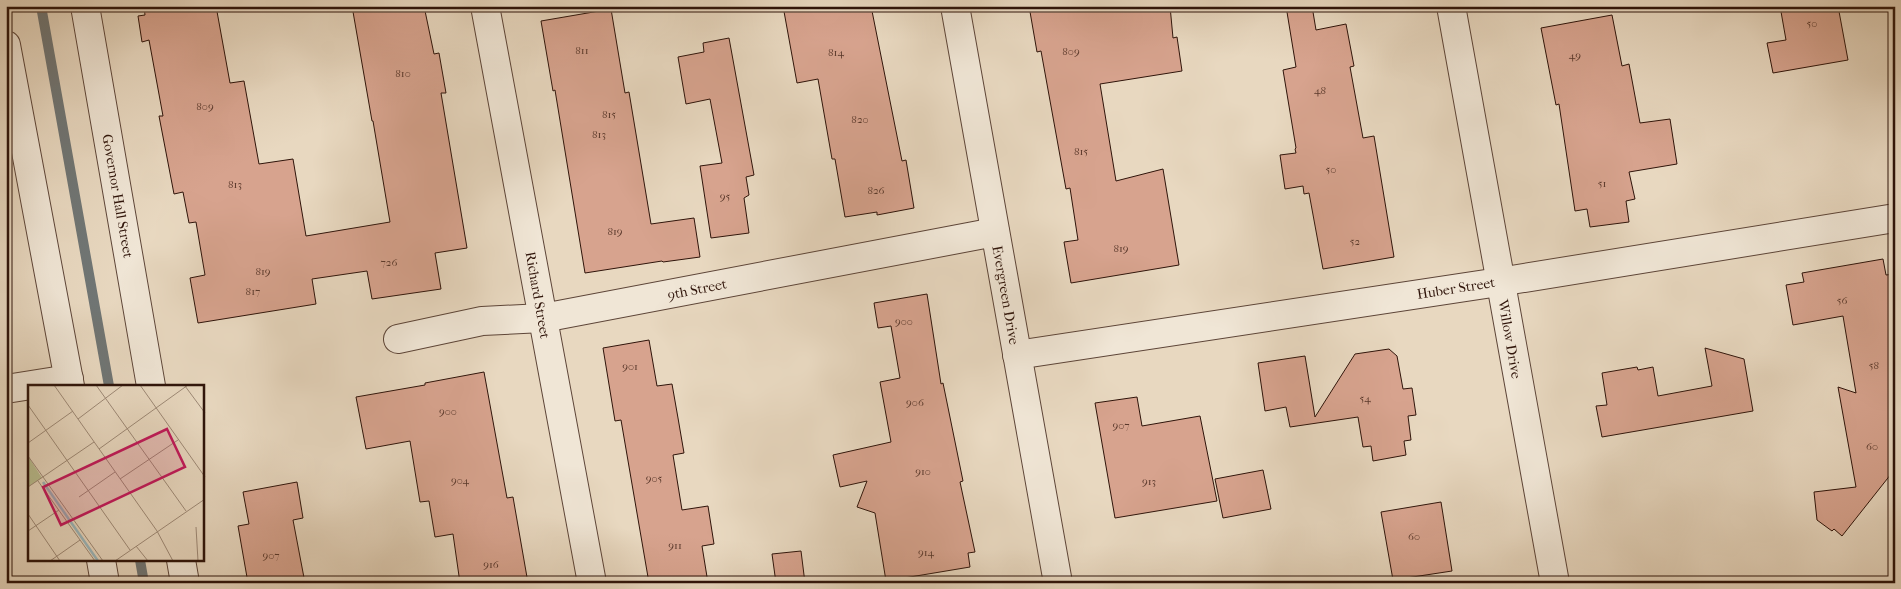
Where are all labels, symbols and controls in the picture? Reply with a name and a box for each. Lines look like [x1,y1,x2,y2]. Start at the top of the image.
house number: 50 [1807,17,1817,30]
house number: 811 [575,44,589,57]
house number: 809 [1062,45,1080,58]
house number: 814 [828,46,844,59]
house number: 49 [1569,49,1581,62]
house number: 810 [395,67,411,80]
house number: 48 [1314,84,1326,97]
house number: 809 [196,100,214,113]
house number: 815 [602,108,616,121]
house number: 820 [851,113,869,126]
house number: 813 [592,128,606,141]
street label: Governor Hall Street [98,133,137,259]
house number: 815 [1074,145,1088,158]
house number: 50 [1326,163,1336,176]
house number: 51 [1598,177,1606,190]
house number: 813 [228,178,242,191]
house number: 826 [867,184,885,197]
house number: 95 [720,190,731,203]
house number: 819 [607,225,623,238]
house number: 52 [1350,235,1361,248]
house number: 819 [1113,242,1129,255]
street label: Evergreen Drive [988,244,1023,346]
street label: Richard Street [521,250,554,340]
house number: 726 [381,256,397,269]
house number: 819 [255,265,271,278]
street label: Huber Street [1416,274,1496,303]
street label: 9th Street [666,275,728,304]
house number: 817 [246,285,260,298]
house number: 56 [1837,294,1847,307]
street label: Willow Drive [1494,297,1525,380]
house number: 900 [895,315,913,328]
house number: 58 [1869,359,1879,372]
house number: 901 [622,360,638,373]
inset map [28,385,204,562]
house number: 54 [1359,392,1371,405]
house number: 906 [906,396,924,409]
house number: 900 [439,405,457,418]
house number: 907 [1112,419,1130,432]
house number: 60 [1866,440,1878,453]
house number: 910 [915,465,931,478]
house number: 905 [646,472,663,485]
house number: 904 [451,474,470,487]
house number: 913 [1142,475,1156,488]
house number: 60 [1408,530,1420,543]
house number: 911 [668,539,682,552]
house number: 914 [918,546,935,559]
house number: 907 [262,549,280,562]
house number: 916 [483,558,499,571]

